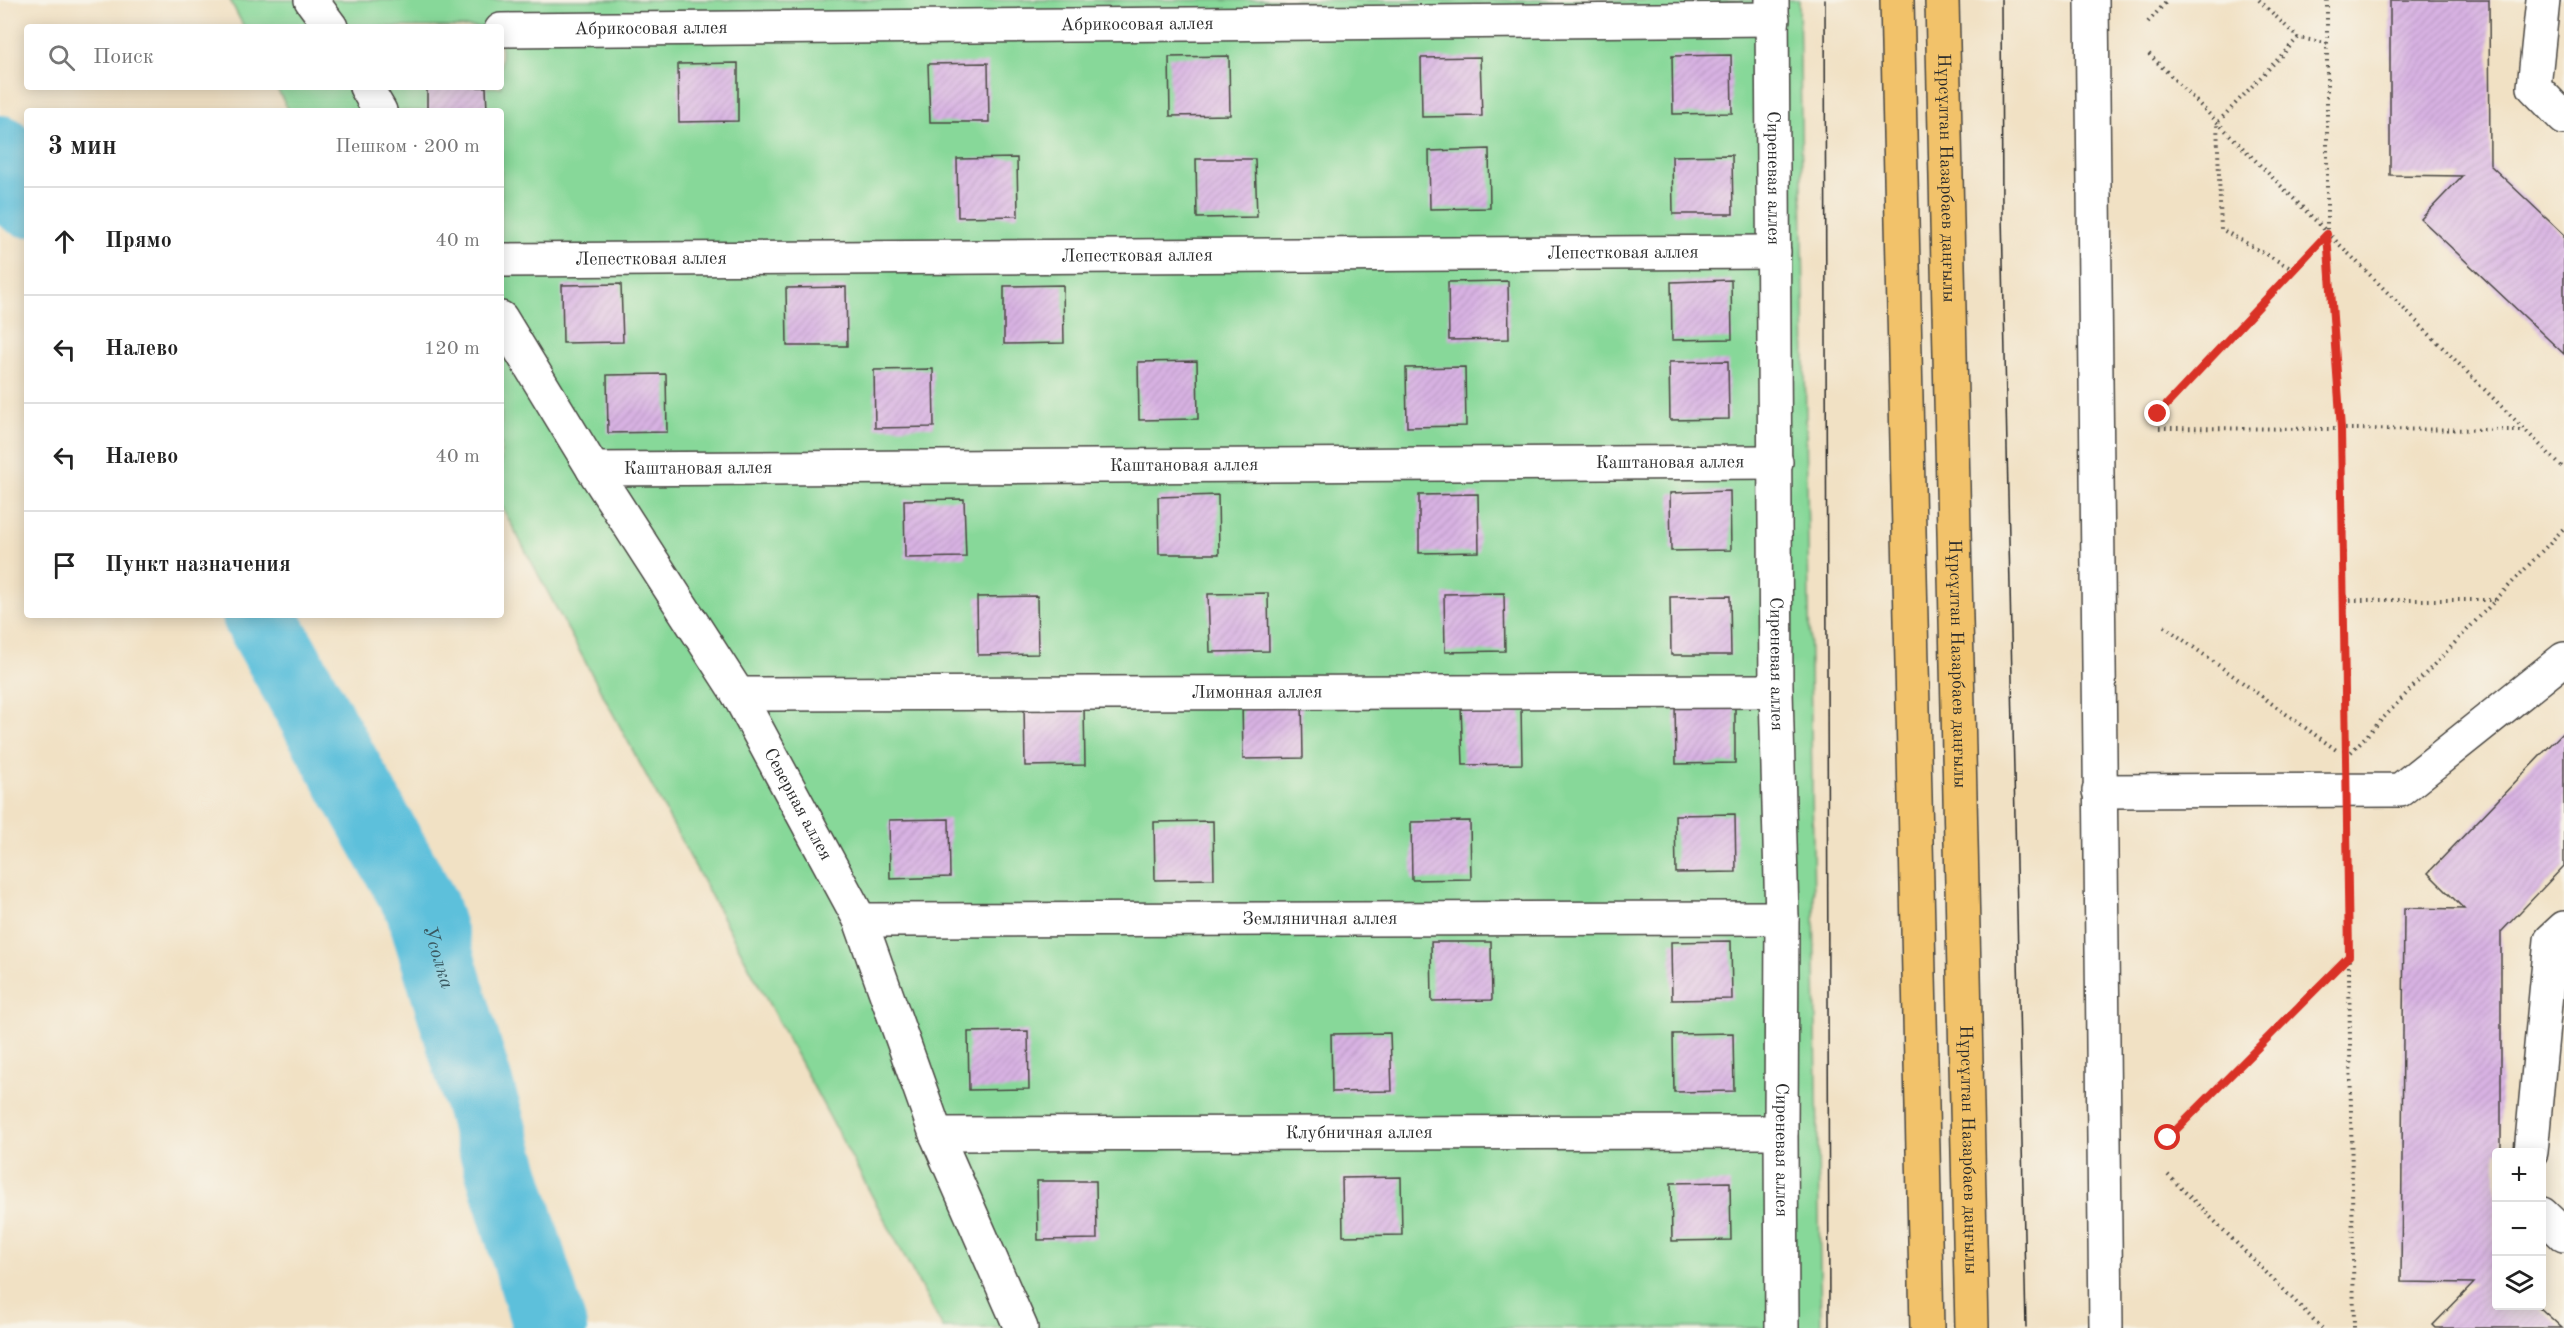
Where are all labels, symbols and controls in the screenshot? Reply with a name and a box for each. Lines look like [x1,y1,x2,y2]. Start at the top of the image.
street label: Абрикосовая аллея [1060,15,1214,34]
street label: Абрикосовая аллея [574,19,728,38]
search box [24,24,504,90]
icon: search [45,41,78,74]
text: Поиск [93,46,154,68]
street label: Нұрсұлтан Назарбаев даңғылы [1934,53,1958,303]
street label: Сиреневая аллея [1764,111,1782,245]
text: 3 мин [48,134,117,160]
text: Пешком · 200 m [335,137,480,157]
icon: ahead [48,225,81,258]
text: Прямо [105,230,172,252]
text: 40 m [435,231,480,251]
street label: Лепестковая аллея [1547,243,1699,262]
street label: Лепестковая аллея [1061,247,1213,265]
street label: Лепестковая аллея [575,250,727,269]
icon: left [48,333,81,366]
text: Налево [105,338,178,360]
text: 120 m [424,339,480,359]
route end [2144,400,2170,426]
icon: left [48,441,81,474]
text: Налево [105,446,178,468]
text: 40 m [435,447,480,467]
street label: Каштановая аллея [1596,453,1744,472]
street label: Каштановая аллея [1110,456,1258,475]
street label: Каштановая аллея [624,459,772,478]
street label: Нұрсұлтан Назарбаев даңғылы [1945,539,1969,789]
icon: arrive [48,549,81,582]
text: Пункт назначения [105,554,291,576]
street label: Сиреневая аллея [1766,597,1786,731]
street label: Лимонная аллея [1192,683,1322,702]
street label: Северная аллея [760,745,835,864]
street label: Земляничная аллея [1243,910,1397,928]
water label: Усолка [418,923,456,992]
street label: Нұрсұлтан Назарбаев даңғылы [1956,1025,1980,1275]
street label: Сиреневая аллея [1772,1083,1790,1217]
street label: Клубничная аллея [1285,1124,1433,1142]
route start [2154,1124,2180,1150]
map controls [2492,1148,2546,1310]
button: + [2492,1148,2546,1202]
button: − [2492,1202,2546,1256]
button: layers [2492,1256,2546,1310]

